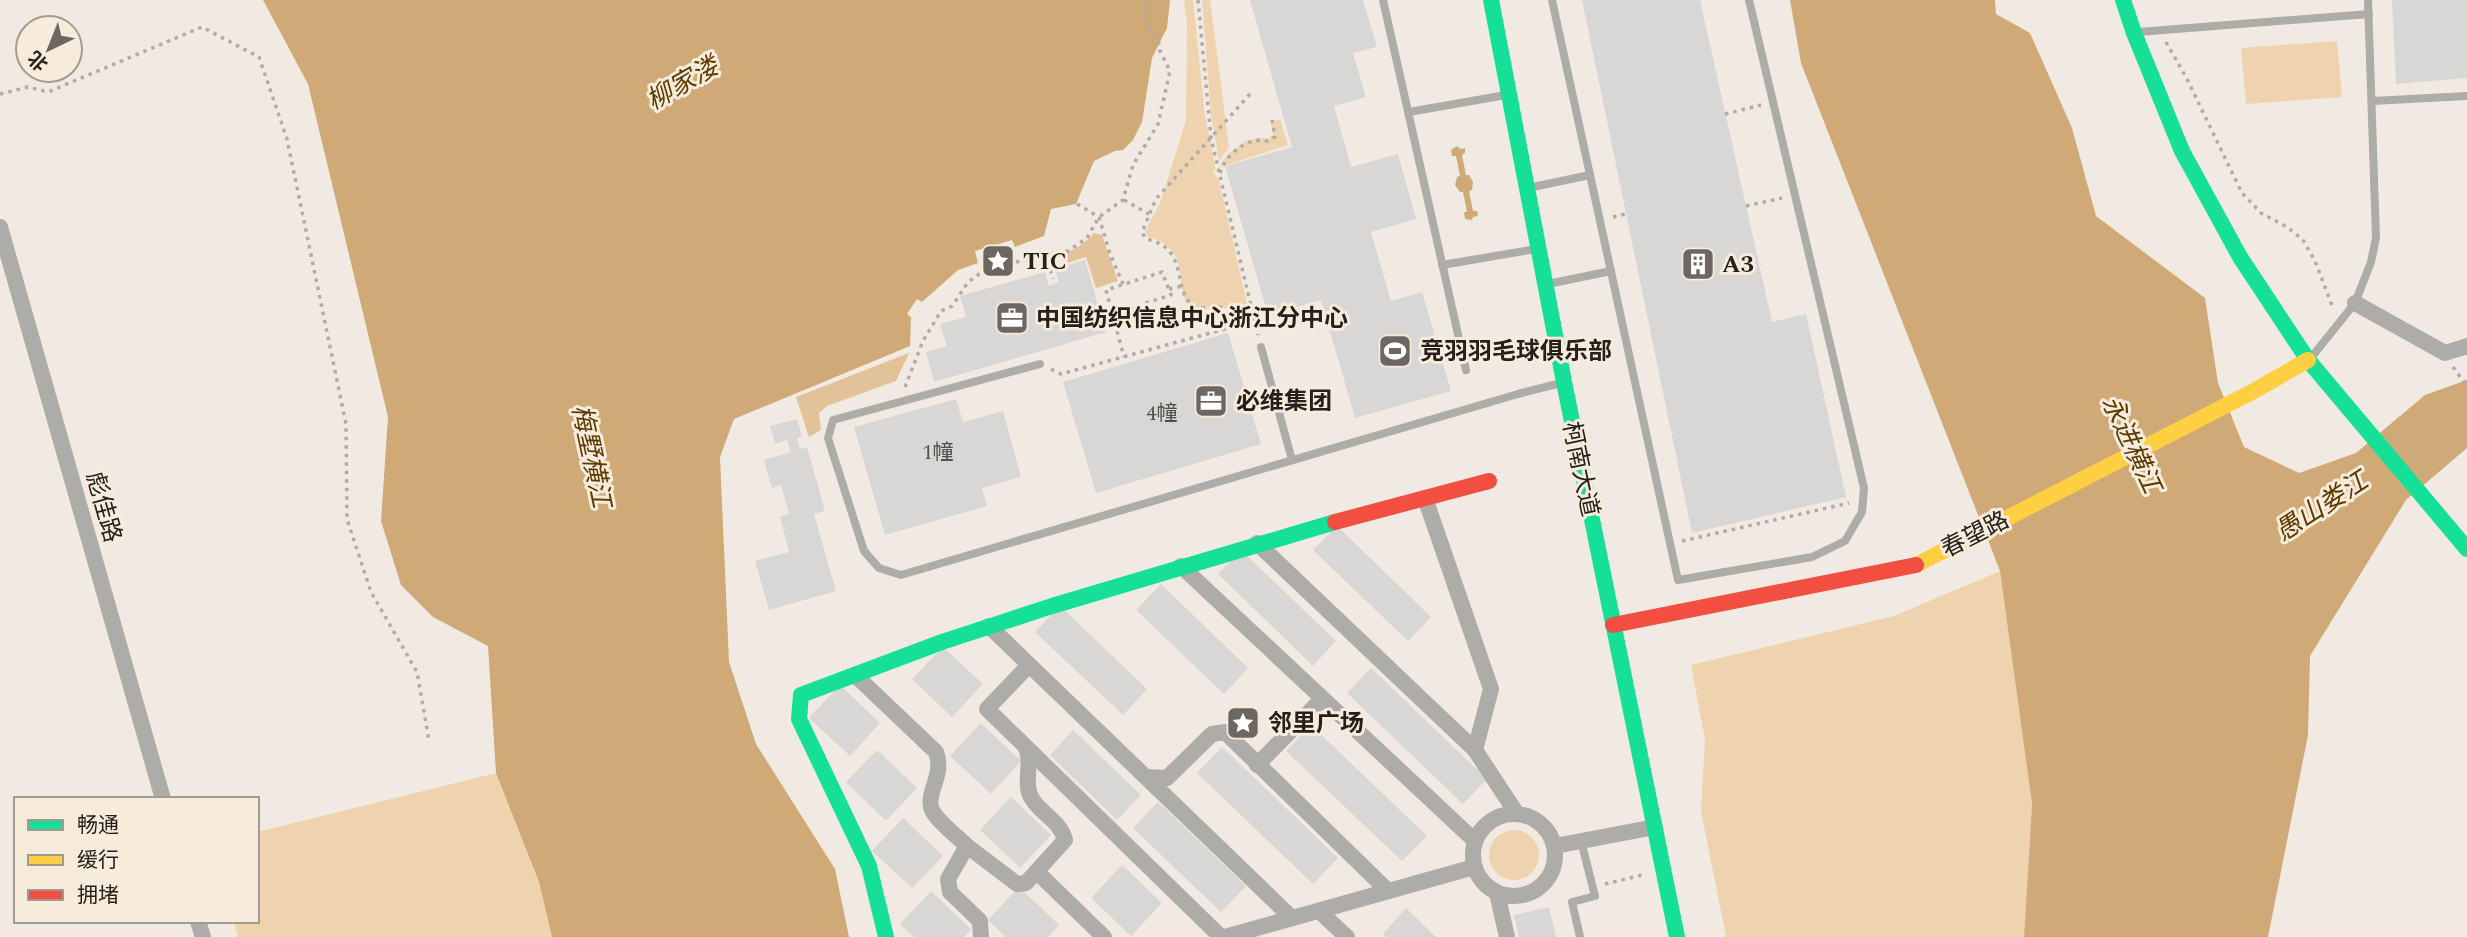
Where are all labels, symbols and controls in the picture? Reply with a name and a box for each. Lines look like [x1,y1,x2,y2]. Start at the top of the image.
north arrow [14,14,84,84]
text: 北 [22,43,55,77]
water label: 柳家溇 [639,46,729,121]
place icon: TIC [979,242,1017,280]
place label: TIC [1023,244,1067,280]
building icon: A3 [1679,245,1717,283]
place label: A3 [1722,247,1754,283]
office icon: 中国纺织信息中心浙江分中心 [993,299,1031,337]
place label: 中国纺织信息中心浙江分中心 [1036,301,1348,337]
sports icon: 竞羽羽毛球俱乐部 [1376,332,1414,370]
place label: 竞羽羽毛球俱乐部 [1420,334,1612,370]
office icon: 必维集团 [1192,382,1230,420]
place label: 必维集团 [1236,384,1332,420]
water label: 永进横江 [2091,389,2172,503]
house number: 4幢 [1146,398,1178,430]
water label: 梅墅横江 [561,401,622,514]
street label: 柯南大道 [1552,419,1608,520]
house number: 1幢 [922,437,954,469]
water label: 愚山娄江 [2267,460,2379,552]
street label: 彪佳路 [76,468,130,547]
street label: 春望路 [1935,503,2016,567]
place icon: 邻里广场 [1224,704,1262,742]
place label: 邻里广场 [1268,706,1364,742]
legend [14,797,259,923]
text: 畅通 [77,810,119,842]
text: 缓行 [77,845,119,877]
text: 拥堵 [77,880,119,912]

